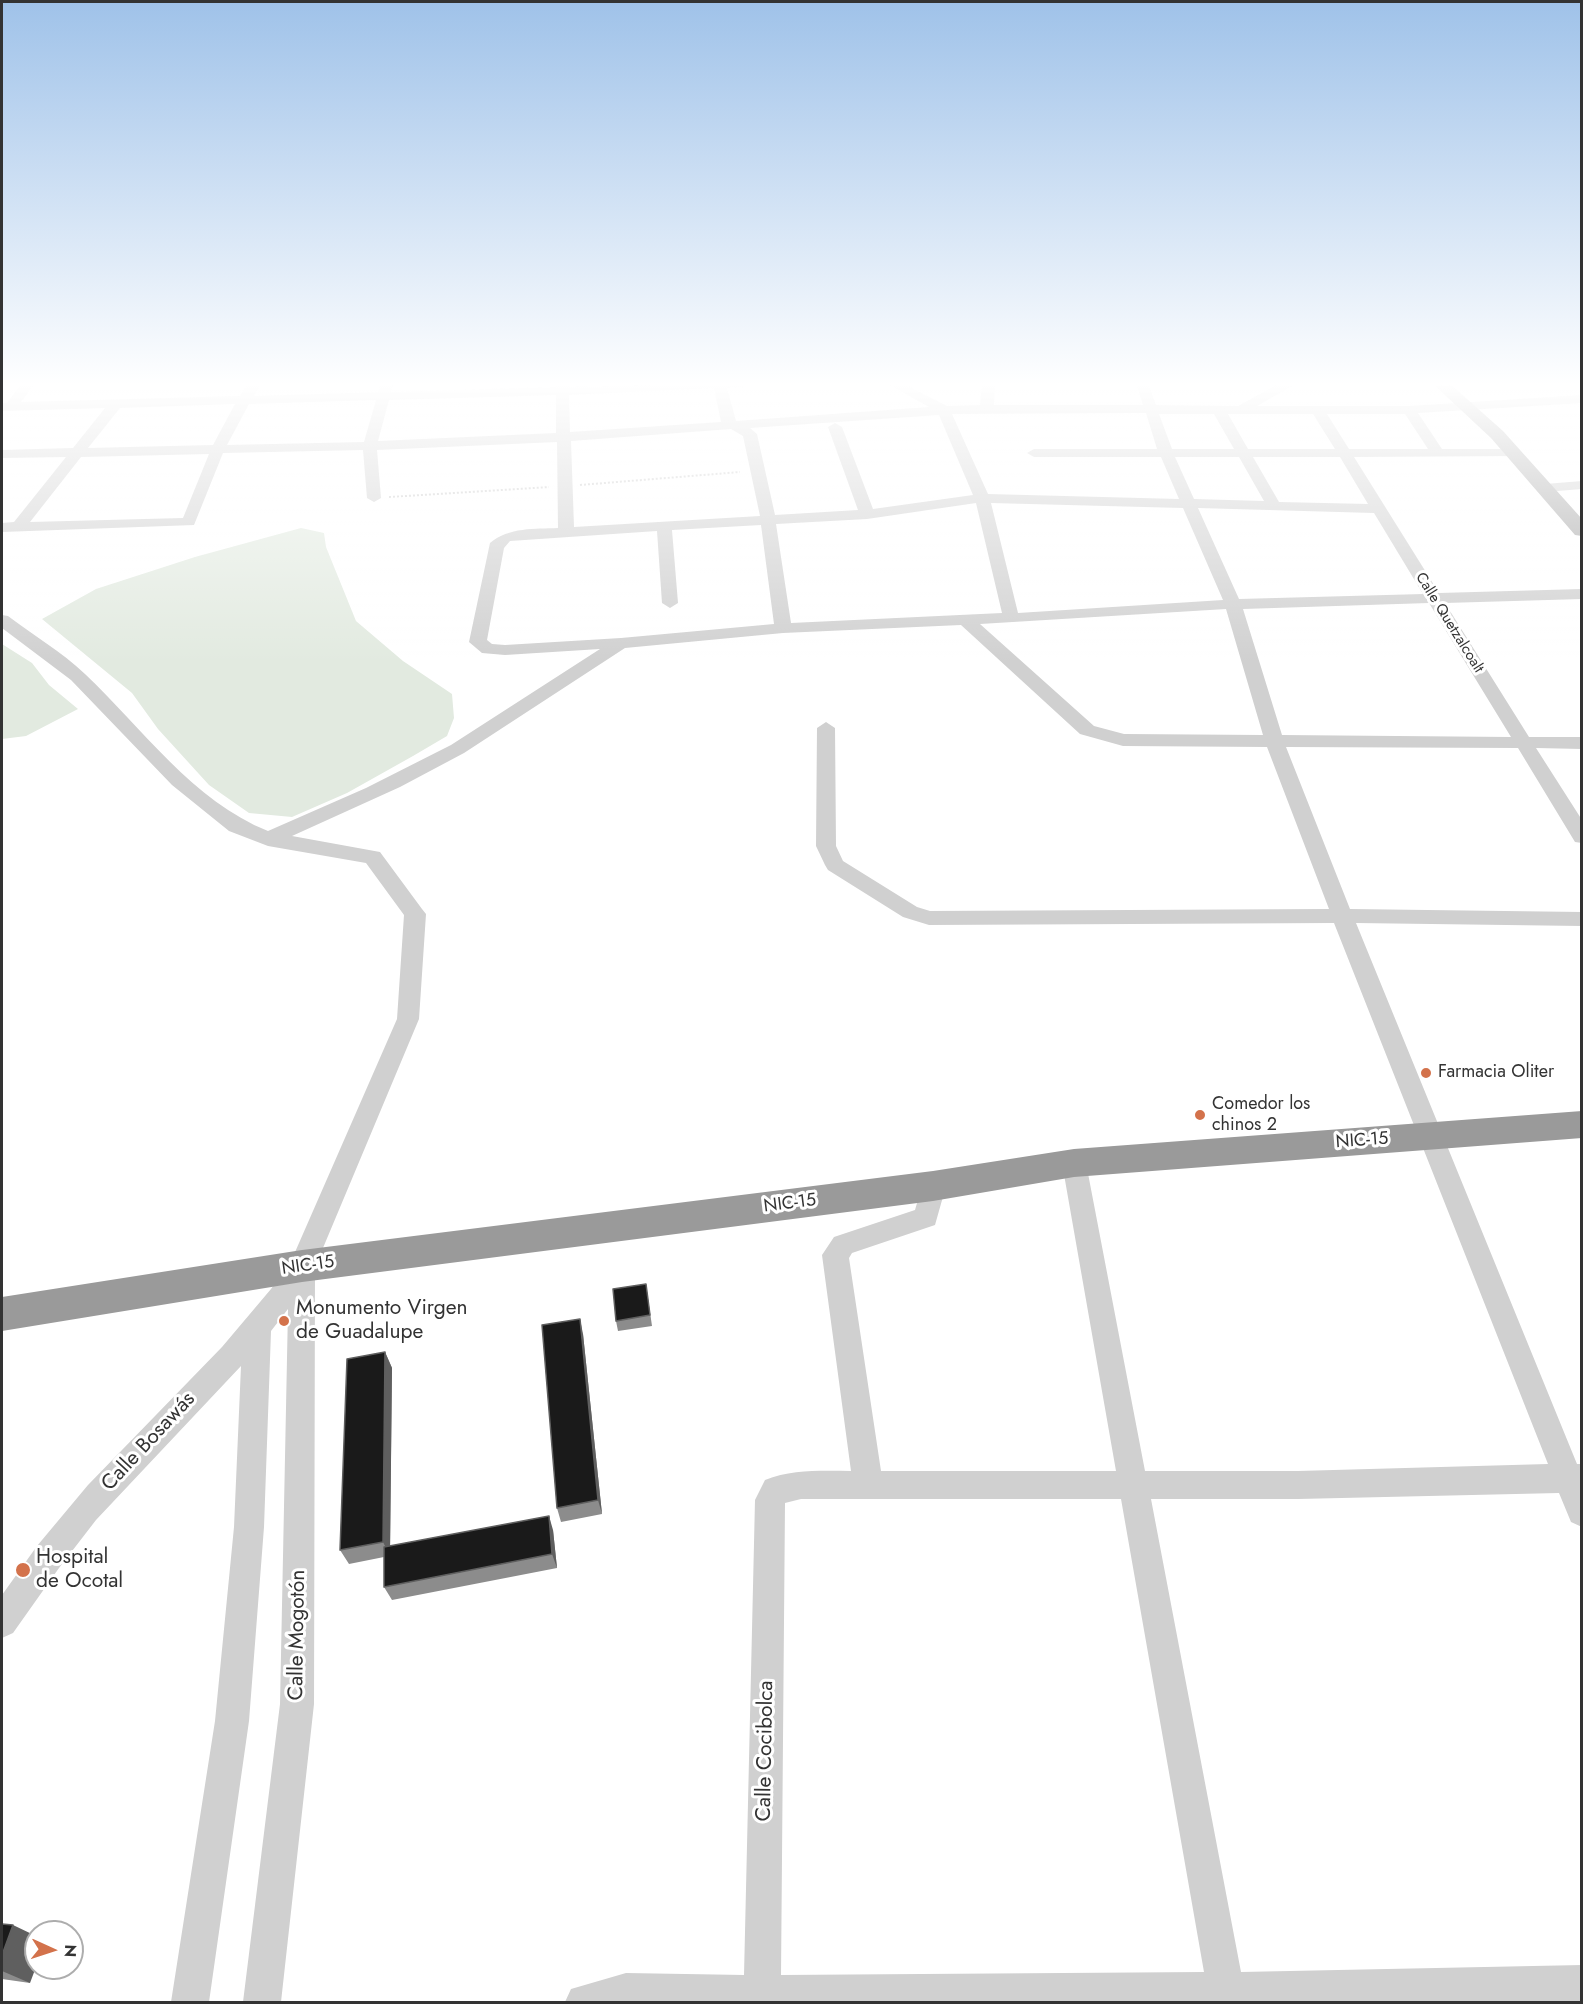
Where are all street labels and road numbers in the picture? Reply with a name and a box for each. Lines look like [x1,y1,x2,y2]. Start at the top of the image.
street label: Calle Quetzalcoalt [1411,570,1487,676]
street label: NIC-15 [1335,1128,1389,1154]
street label: NIC-15 [763,1190,817,1218]
street label: NIC-15 [280,1252,336,1280]
street label: Calle Bosawás [97,1387,201,1497]
street label: Calle Mogotón [284,1569,312,1701]
street label: Calle Cocibolca [752,1680,780,1822]

